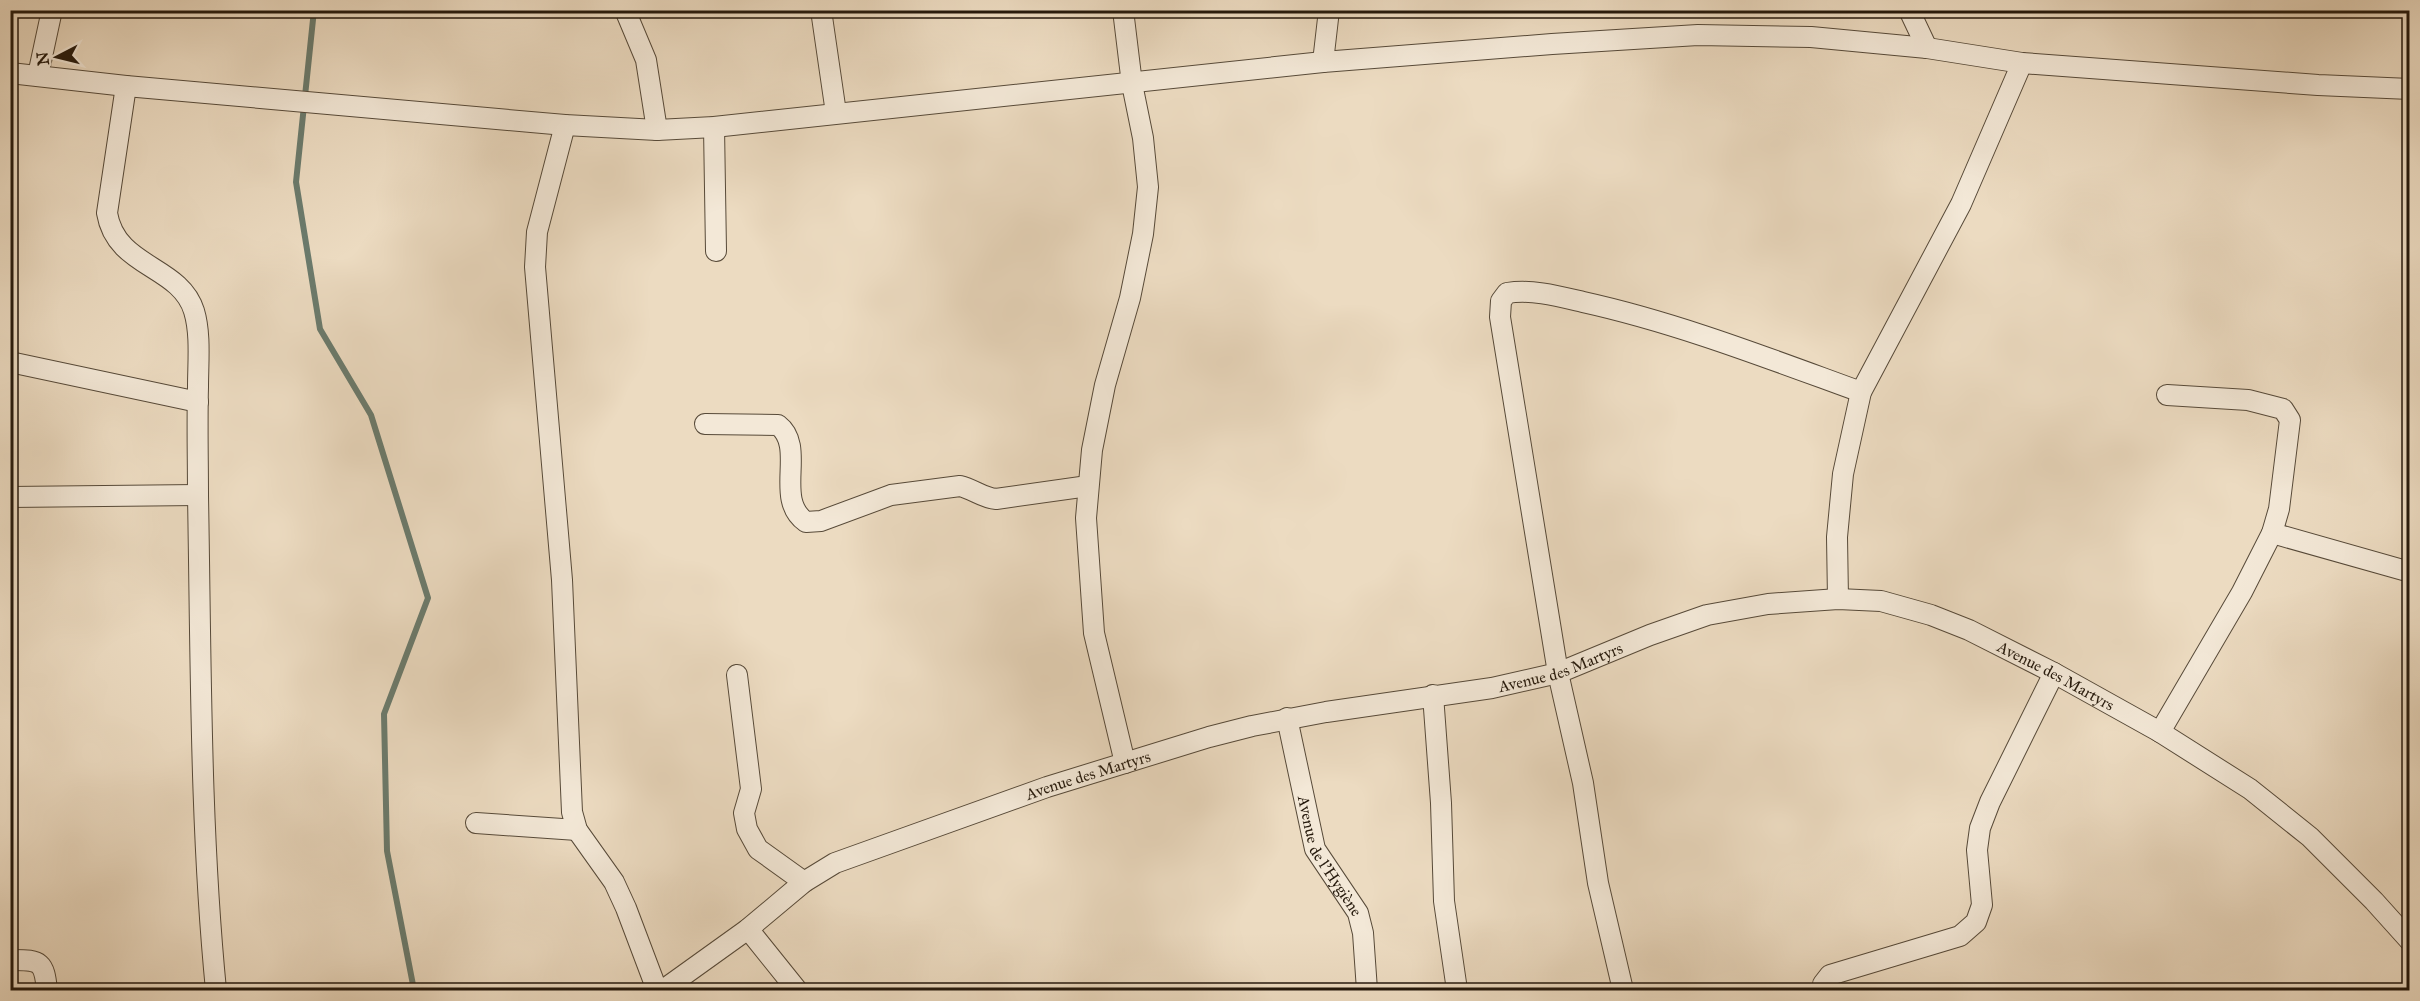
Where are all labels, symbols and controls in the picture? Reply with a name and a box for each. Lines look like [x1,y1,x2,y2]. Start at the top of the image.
north arrow [27,27,87,87]
text: N [32,50,53,67]
street label: Avenue des Martyrs [1993,637,2118,715]
street label: Avenue des Martyrs [1496,638,1626,696]
street label: Avenue des Martyrs [1022,747,1153,804]
street label: Avenue de l'Hygiène [1294,793,1366,920]

